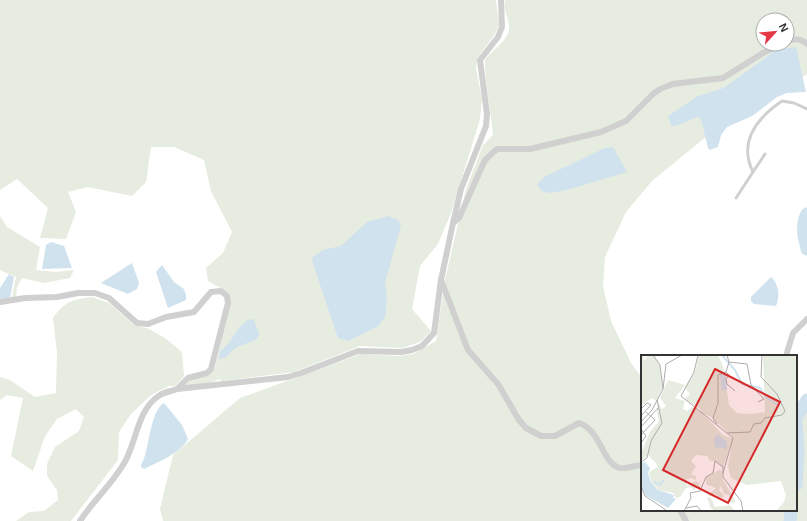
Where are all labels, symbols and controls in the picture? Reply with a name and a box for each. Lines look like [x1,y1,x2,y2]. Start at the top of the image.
north arrow [755,12,795,52]
text: N [777,21,791,34]
inset map [641,355,797,511]

